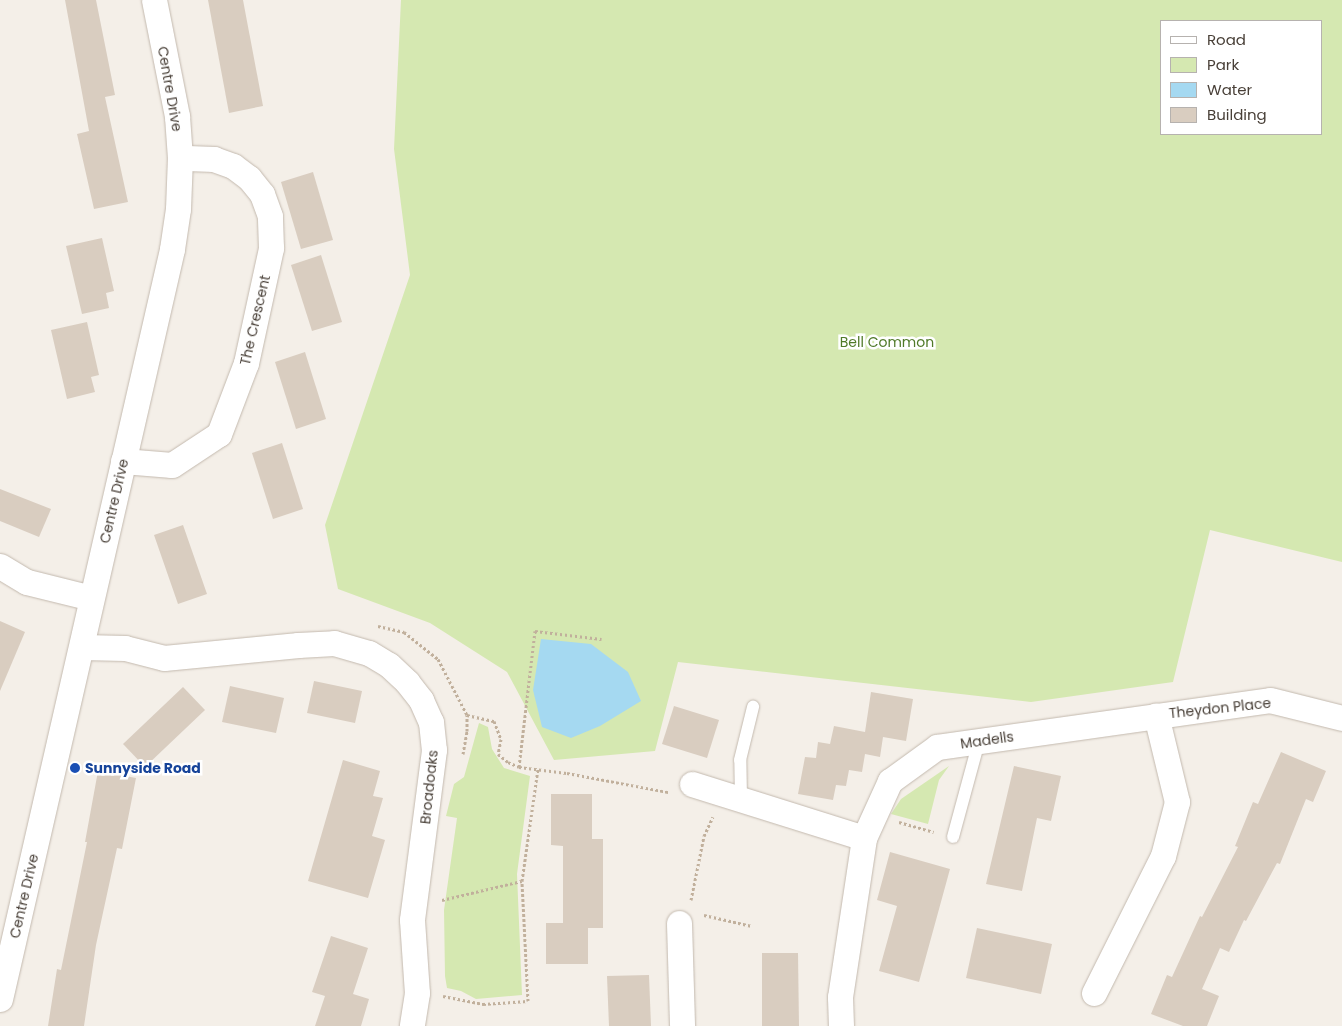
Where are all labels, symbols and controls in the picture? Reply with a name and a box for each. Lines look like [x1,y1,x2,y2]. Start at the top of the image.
legend [1160,20,1322,135]
text: Road [1207,29,1246,50]
street label: Centre Drive [154,45,186,133]
text: Park [1207,54,1239,75]
text: Water [1207,79,1252,100]
text: Building [1207,104,1267,125]
street label: The Crescent [236,273,274,367]
park label: Bell Common [840,334,934,350]
street label: Centre Drive [96,457,132,545]
street label: Theydon Place [1168,694,1272,722]
street label: Madells [959,728,1015,752]
street label: Broadoaks [417,749,441,825]
place label: Sunnyside Road [85,760,201,776]
marker: Sunnyside Road [69,762,81,774]
street label: Centre Drive [6,852,42,940]

